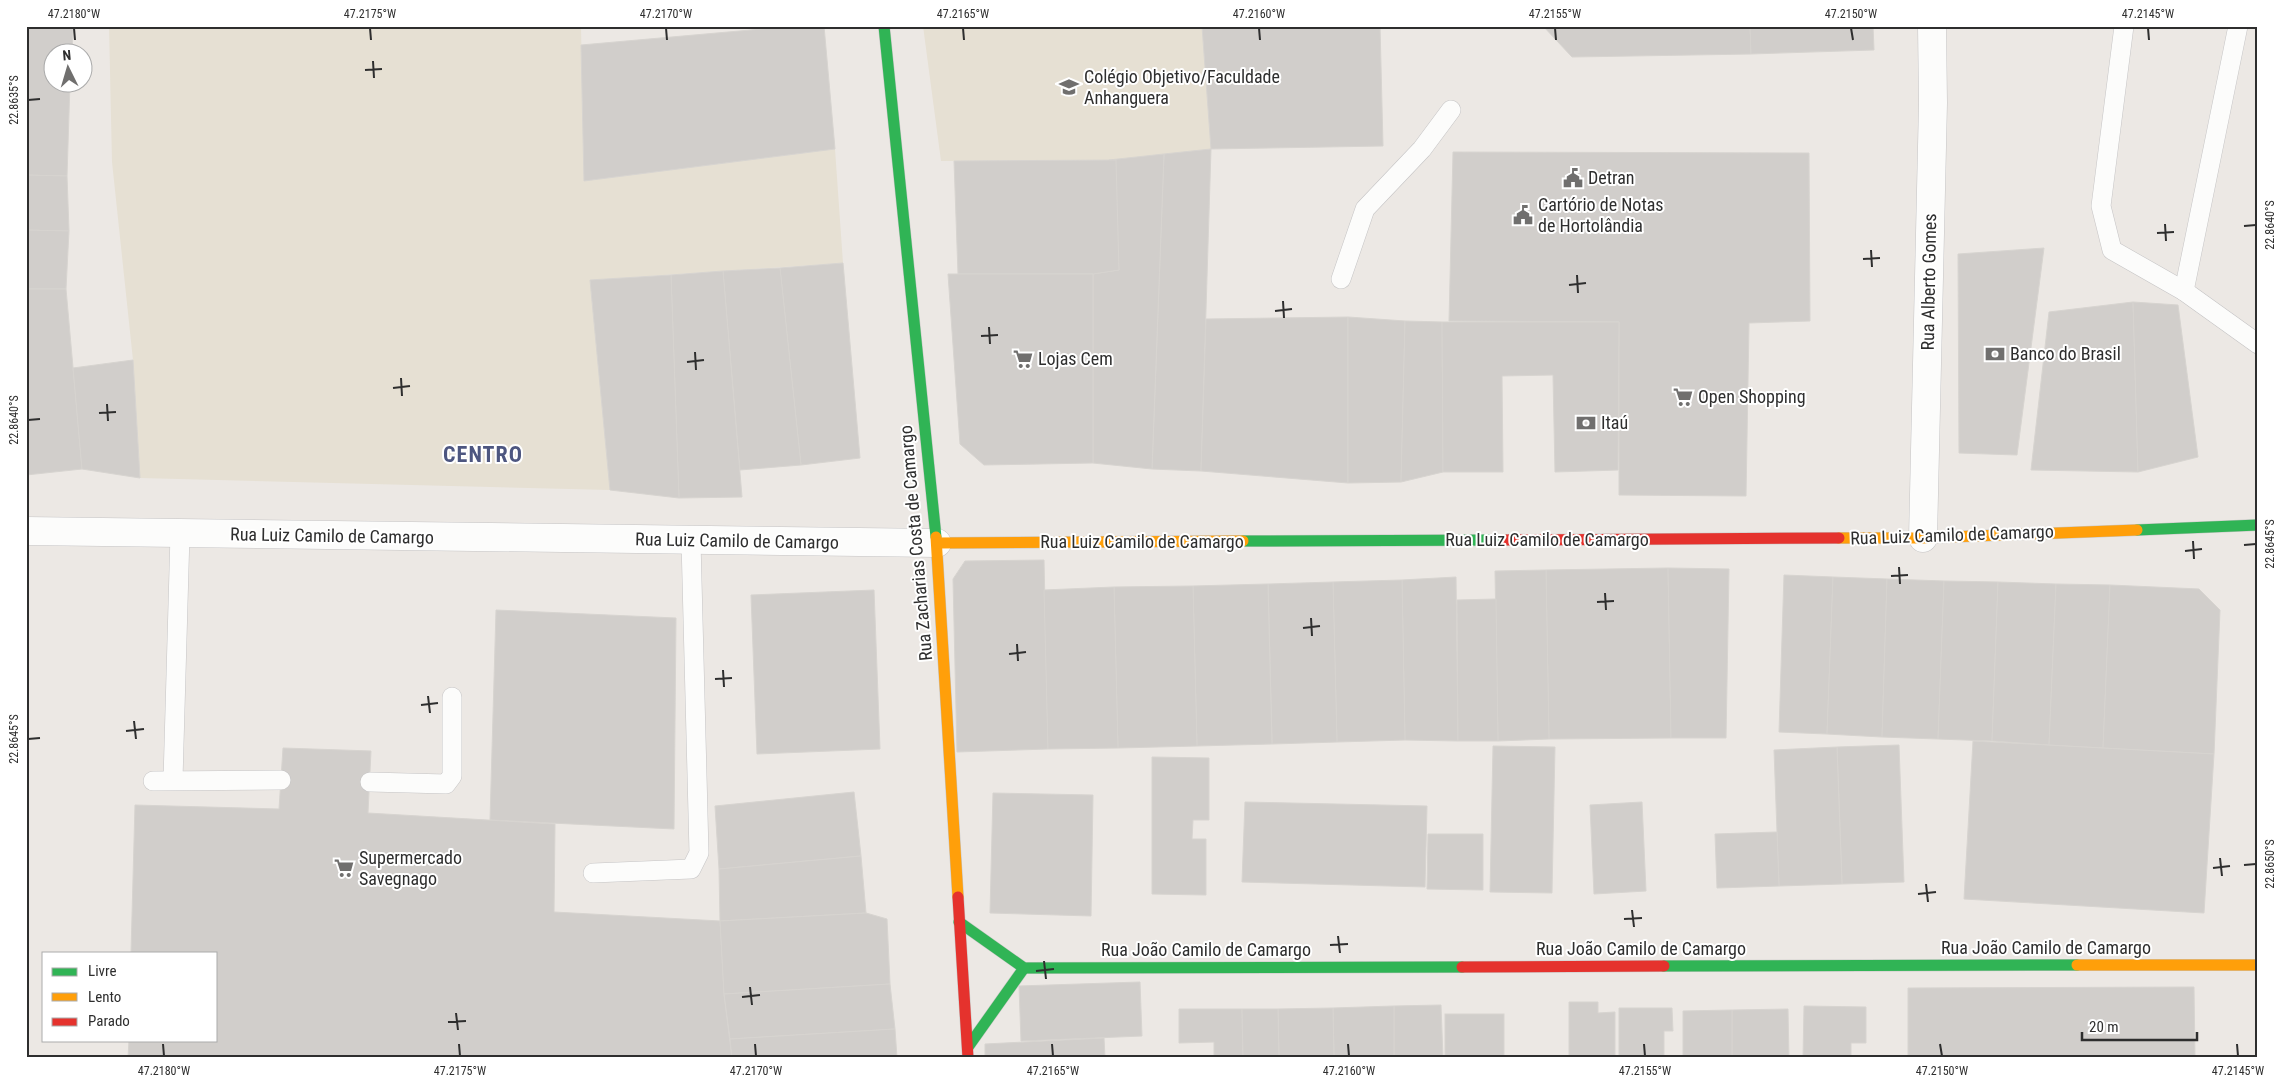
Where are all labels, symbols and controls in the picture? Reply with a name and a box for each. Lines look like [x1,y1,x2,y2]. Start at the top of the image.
text: 47.2180°W [48,7,100,21]
text: 47.2175°W [344,7,396,21]
text: 47.2170°W [640,7,692,21]
text: 47.2165°W [937,7,989,21]
text: 47.2160°W [1233,7,1285,21]
text: 47.2155°W [1529,7,1581,21]
text: 47.2150°W [1825,7,1877,21]
text: 47.2145°W [2122,7,2174,21]
north arrow [42,42,92,92]
text: N [62,47,72,63]
place label: Colégio Objetivo/Faculdade Anhanguera [1084,66,1280,108]
text: 22.8635°S [7,75,21,125]
school or university icon: Colégio Objetivo/Faculdade Anhanguera [1058,76,1080,98]
public building icon: Detran [1562,167,1584,189]
place label: Detran [1588,167,1635,188]
place label: Cartório de Notas de Hortolândia [1538,194,1664,236]
text: 22.8640°S [2263,200,2277,250]
public building icon: Cartório de Notas de Hortolândia [1512,204,1534,226]
street label: Rua Alberto Gomes [1917,213,1940,351]
bank icon: Banco do Brasil [1984,343,2006,365]
place label: Banco do Brasil [2010,343,2121,364]
supermarket icon: Lojas Cem [1012,348,1034,370]
place label: Lojas Cem [1038,348,1113,369]
supermarket icon: Open Shopping [1672,386,1694,408]
place label: Open Shopping [1698,386,1806,407]
text: 22.8640°S [7,395,21,445]
bank icon: Itaú [1575,412,1597,434]
place label: Itaú [1601,412,1628,433]
street label: Rua Zacharias Costa de Camargo [895,424,936,662]
district label: CENTRO [443,442,523,467]
text: 22.8645°S [2263,519,2277,569]
street label: Rua Luiz Camilo de Camargo [1850,520,2054,549]
street label: Rua Luiz Camilo de Camargo [230,523,434,548]
street label: Rua Luiz Camilo de Camargo [635,528,839,553]
street label: Rua Luiz Camilo de Camargo [1445,529,1649,550]
street label: Rua Luiz Camilo de Camargo [1040,531,1244,552]
text: 22.8645°S [7,714,21,764]
text: 22.8650°S [2263,839,2277,889]
place label: Supermercado Savegnago [359,847,462,889]
supermarket icon: Supermercado Savegnago [333,857,355,879]
street label: Rua João Camilo de Camargo [1941,937,2151,958]
street label: Rua João Camilo de Camargo [1536,938,1746,959]
street label: Rua João Camilo de Camargo [1101,939,1311,960]
legend [42,952,218,1042]
text: Livre [88,962,116,980]
text: Lento [88,988,121,1006]
scale bar [2082,1009,2196,1041]
text: Parado [88,1012,130,1030]
text: 20 m [2089,1018,2119,1036]
text: 47.2180°W [138,1064,190,1078]
text: 47.2175°W [434,1064,486,1078]
text: 47.2170°W [730,1064,782,1078]
text: 47.2165°W [1027,1064,1079,1078]
text: 47.2160°W [1323,1064,1375,1078]
text: 47.2155°W [1619,1064,1671,1078]
text: 47.2150°W [1916,1064,1968,1078]
text: 47.2145°W [2212,1064,2264,1078]

